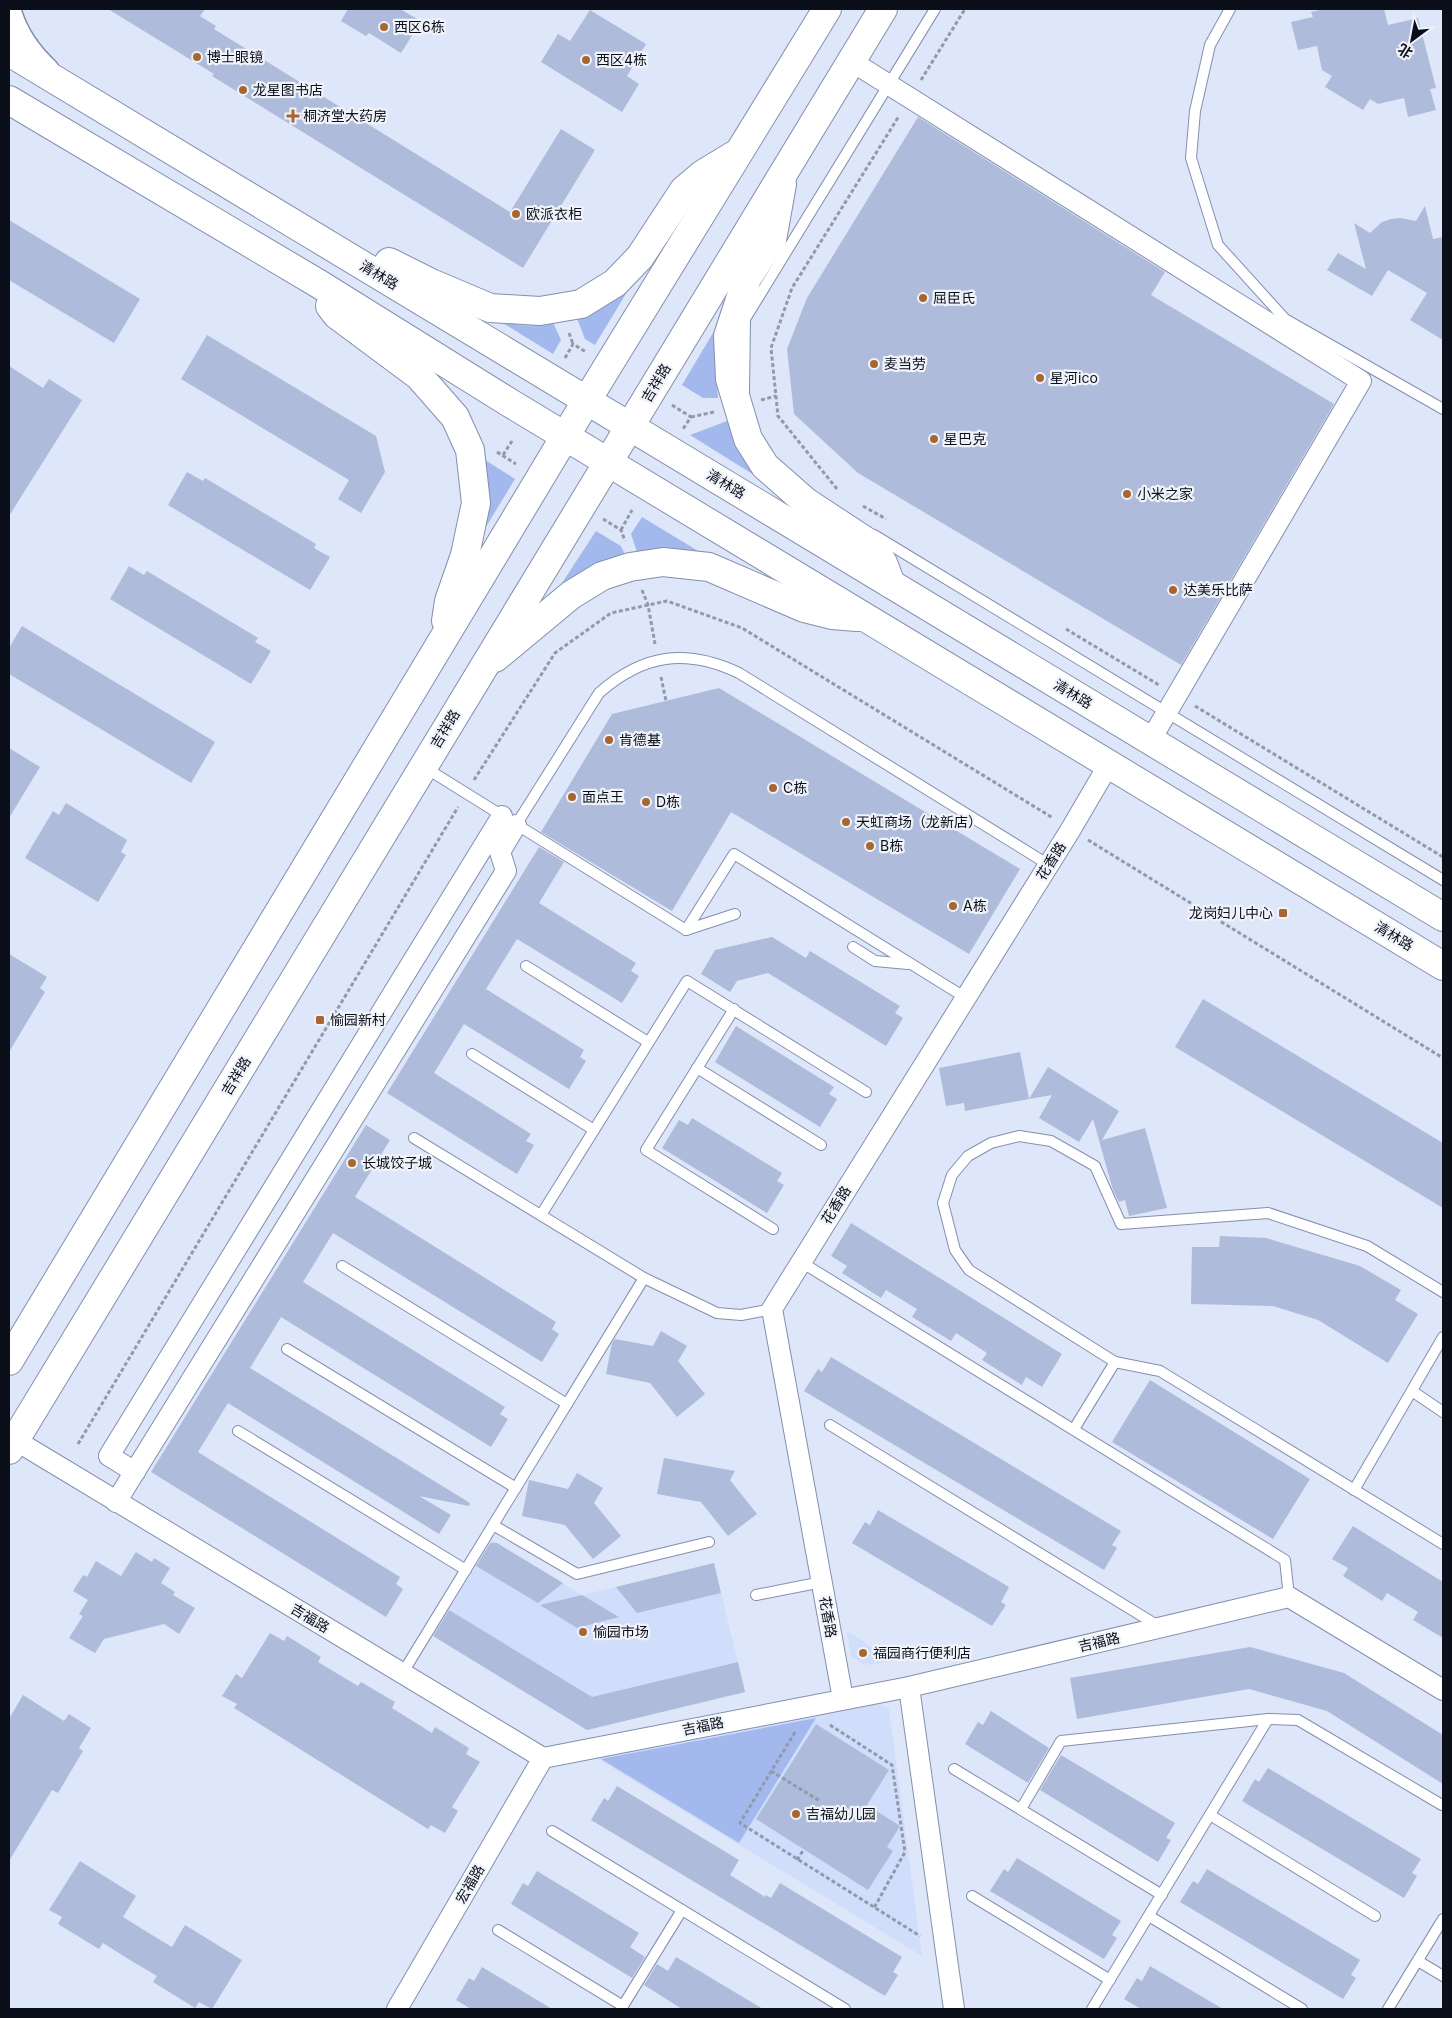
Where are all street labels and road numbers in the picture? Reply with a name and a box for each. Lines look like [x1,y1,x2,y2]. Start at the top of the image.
street label: 清林路 [357,256,402,293]
street label: 吉祥路 [637,360,674,405]
street label: 清林路 [704,465,749,502]
street label: 清林路 [1051,675,1096,712]
street label: 吉祥路 [426,706,463,751]
street label: 花香路 [1032,838,1069,883]
street label: 清林路 [1372,917,1417,954]
street label: 吉祥路 [217,1053,254,1098]
street label: 花香路 [817,1182,854,1227]
street label: 花香路 [816,1595,841,1639]
street label: 吉福路 [288,1599,333,1636]
street label: 吉福路 [1077,1629,1121,1655]
street label: 吉福路 [681,1713,725,1738]
street label: 宏福路 [452,1861,487,1906]

